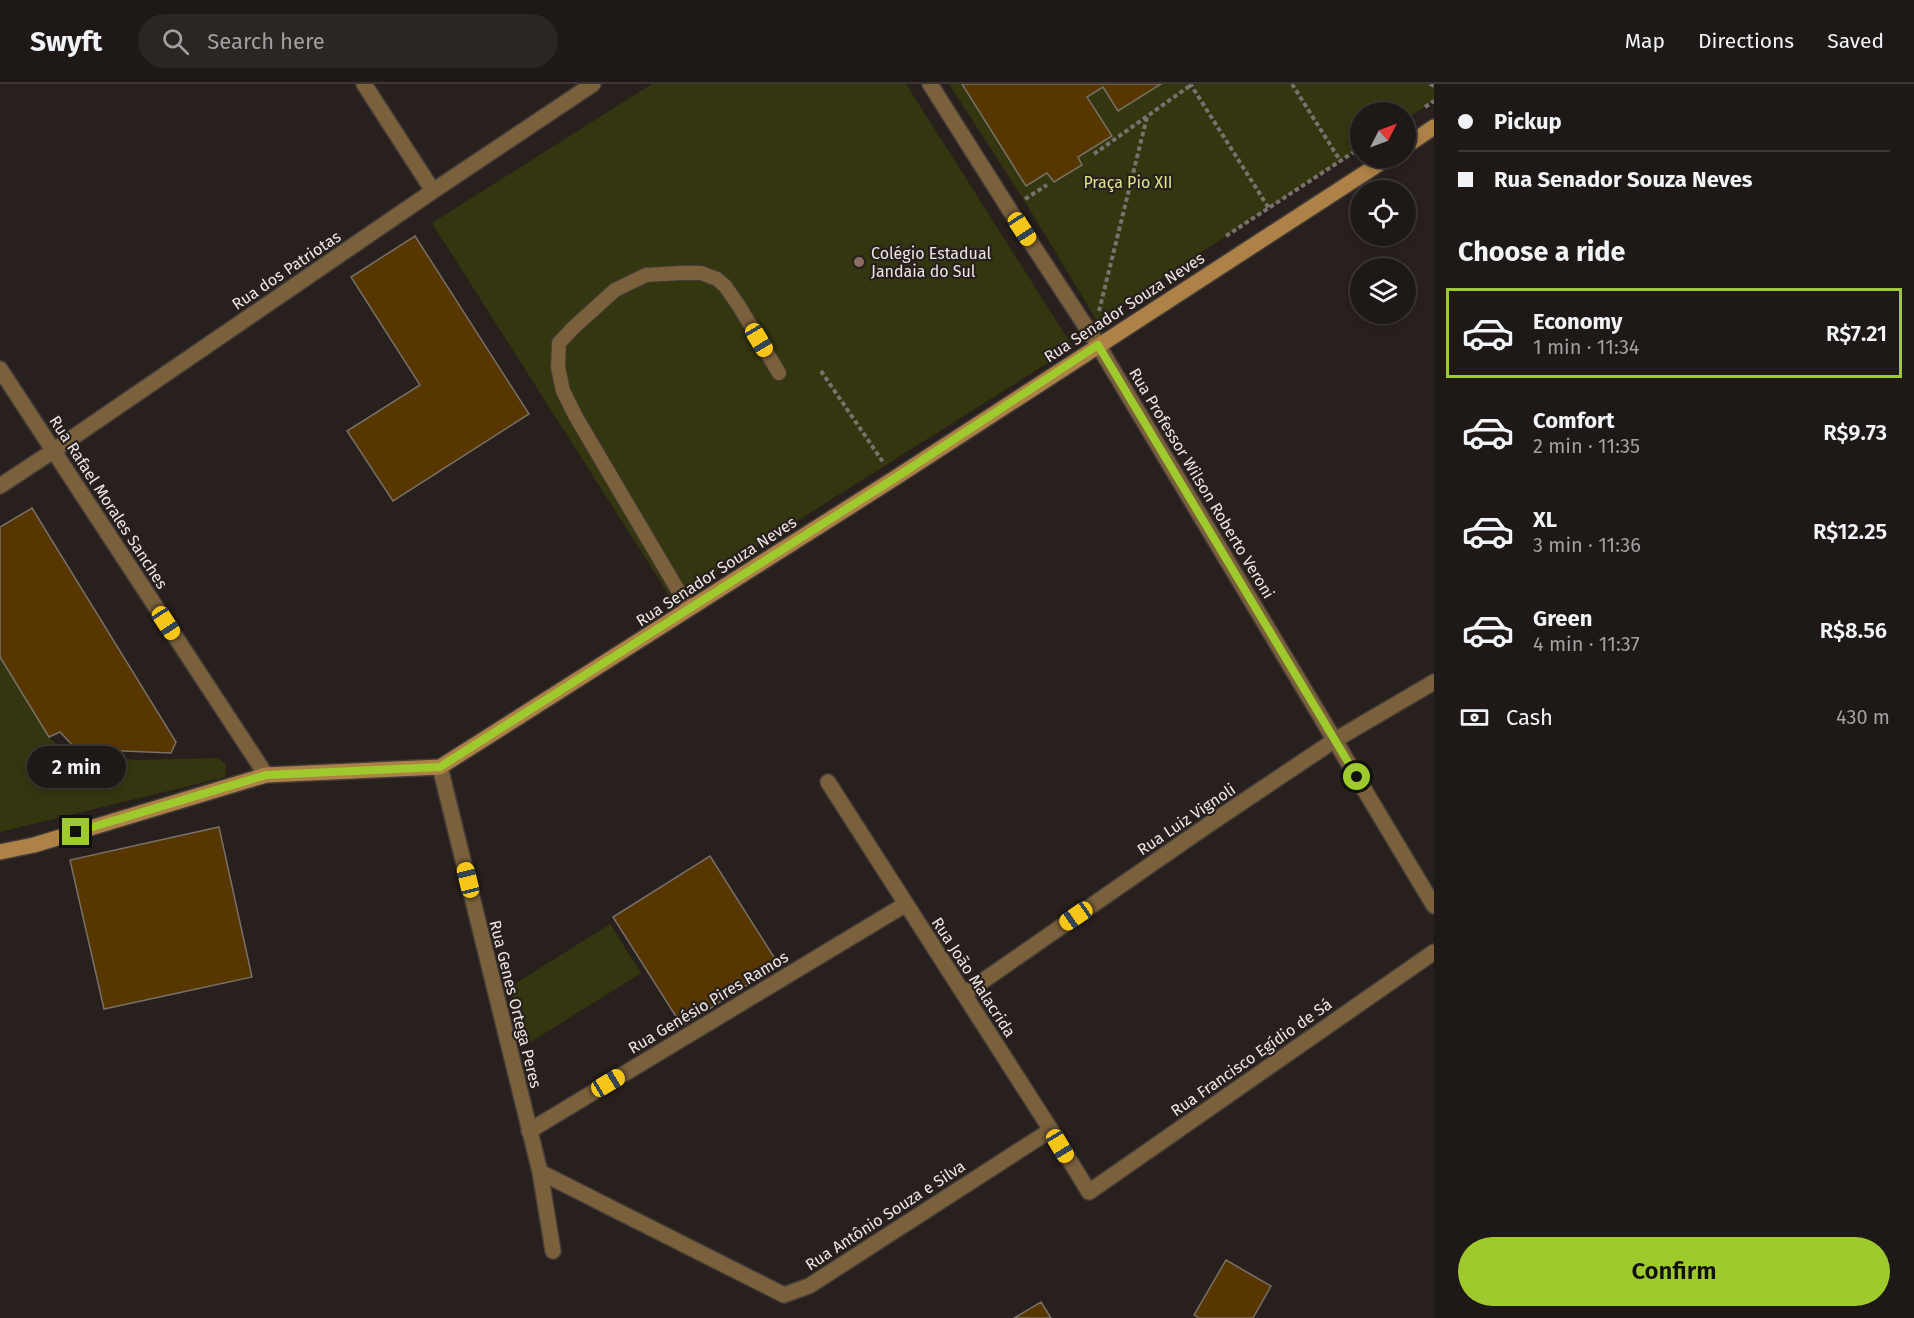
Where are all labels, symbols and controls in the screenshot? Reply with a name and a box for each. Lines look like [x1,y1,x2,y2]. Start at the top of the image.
search box [138,14,558,68]
text: Swyft [30,25,102,58]
icon: search [159,25,192,58]
text: Search here [207,28,325,55]
text: Map [1625,28,1665,54]
text: Directions [1698,28,1794,54]
text: Saved [1827,28,1884,54]
north arrow [1350,102,1416,168]
map controls [1350,102,1416,324]
text: Pickup [1494,108,1562,135]
text: Rua Senador Souza Neves [1494,166,1752,193]
park label: Praça Pio XII [1083,173,1173,193]
button: locate [1350,180,1416,246]
car [1005,209,1039,249]
street label: Rua dos Patriotas [228,227,344,314]
text: Choose a ride [1458,236,1625,268]
place label: Colégio Estadual Jandaia do Sul [871,244,991,281]
street label: Rua Senador Souza Neves [1040,248,1208,366]
marker: Colégio Estadual Jandaia do Sul [852,255,866,269]
button: layers [1350,258,1416,324]
icon: car [1461,306,1515,360]
text: Economy [1533,308,1622,335]
car [742,320,776,360]
text: R$7.21 [1826,320,1887,347]
text: 1 min · 11:34 [1533,335,1639,359]
street label: Rua Professor Wilson Roberto Veroni [1125,364,1278,602]
icon: car [1461,405,1515,459]
text: Comfort [1533,407,1614,434]
street label: Rua Rafael Morales Sanches [45,412,172,592]
text: R$9.73 [1823,419,1887,446]
text: 2 min · 11:35 [1533,434,1640,458]
icon: car [1461,504,1515,558]
text: XL [1533,506,1557,533]
street label: Rua Senador Souza Neves [632,512,800,630]
text: R$12.25 [1813,518,1887,545]
text: 3 min · 11:36 [1533,533,1641,557]
car [149,603,183,643]
icon: car [1461,603,1515,657]
text: Green [1533,605,1592,632]
text: R$8.56 [1820,617,1887,644]
text: 4 min · 11:37 [1533,632,1640,656]
icon: cash [1458,701,1491,734]
text: Cash [1506,704,1553,731]
text: 430 m [1836,705,1890,729]
callout: 2 min [26,745,125,787]
text: 2 min [52,755,101,779]
route start [1343,763,1370,790]
street label: Rua Luiz Vignoli [1134,780,1239,859]
route end [62,818,89,845]
car [455,860,481,900]
car [1056,898,1096,934]
street label: Rua João Malacrida [928,914,1019,1041]
street label: Rua Genes Ortega Peres [485,918,546,1090]
street label: Rua Genésio Pires Ramos [625,947,792,1058]
street label: Rua Francisco Egídio de Sá [1167,995,1335,1120]
car [588,1066,628,1100]
car [1043,1126,1077,1166]
street label: Rua Antônio Souza e Silva [802,1157,969,1274]
button: Confirm [1458,1237,1890,1306]

